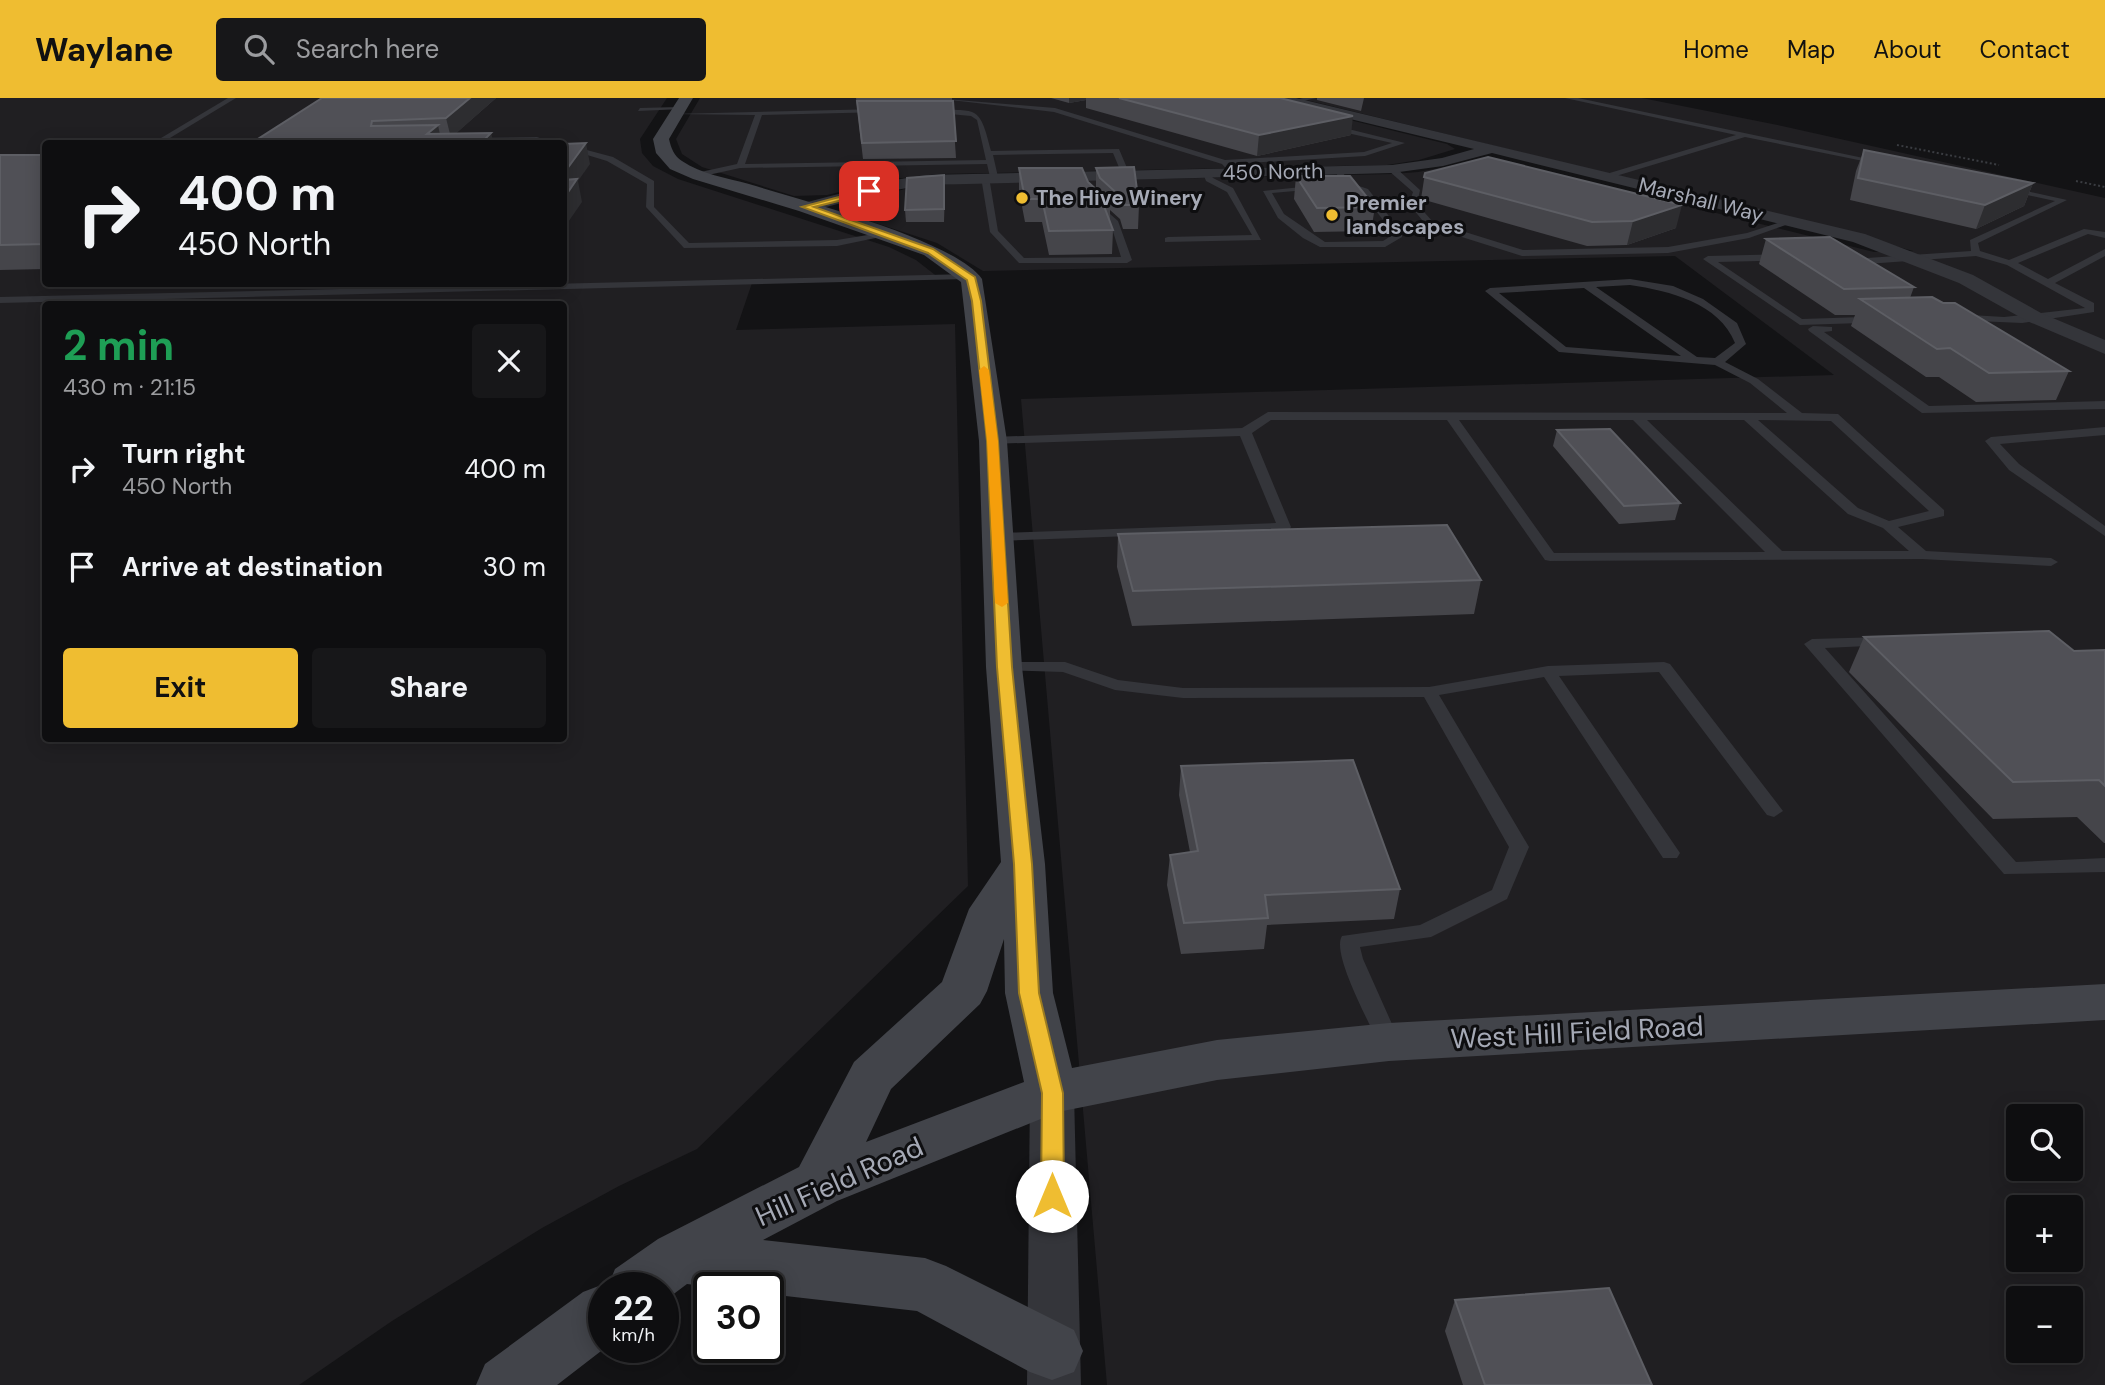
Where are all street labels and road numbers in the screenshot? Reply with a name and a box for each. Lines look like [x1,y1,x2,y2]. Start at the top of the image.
street label: 450 North [1222,157,1324,187]
street label: Marshall Way [1636,171,1767,229]
street label: West Hill Field Road [1450,1007,1704,1058]
street label: Hill Field Road [750,1128,929,1235]

